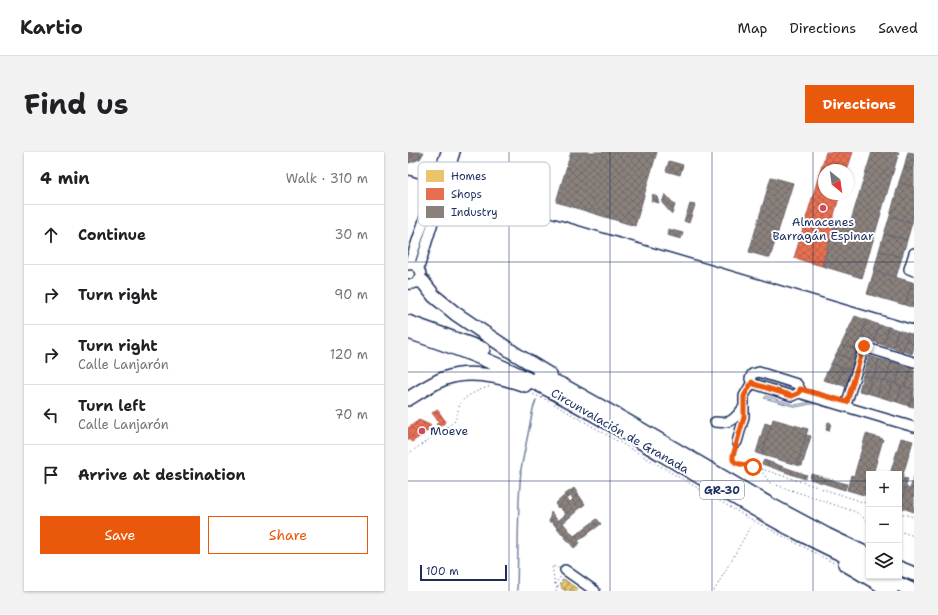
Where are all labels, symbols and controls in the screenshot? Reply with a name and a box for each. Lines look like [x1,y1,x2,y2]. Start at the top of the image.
text: Kartio [20,15,83,40]
text: Map [738,19,768,37]
text: Directions [790,19,856,37]
text: Saved [878,19,918,37]
text: Find us [24,85,129,123]
button: Directions [805,85,914,123]
legend [418,162,550,226]
north arrow [818,164,854,200]
text: 4 min [40,167,90,189]
text: Homes [451,169,487,184]
text: Walk · 310 m [286,170,368,187]
text: Shops [451,187,482,202]
marker: Almacenes Barragán Espinar [818,203,828,213]
text: Industry [451,205,498,220]
place label: Almacenes Barragán Espinar [772,214,874,244]
icon: ahead [40,224,62,246]
text: Continue [78,225,146,245]
text: 30 m [334,226,368,243]
icon: right [40,284,62,306]
text: Turn right [78,285,158,305]
text: 90 m [334,286,368,303]
text: Turn right [78,336,158,356]
route end [855,337,873,355]
icon: right [40,344,62,366]
text: 120 m [330,346,368,363]
text: Calle Lanjarón [78,356,169,373]
street label: Circunvalación de Granada [548,385,692,477]
text: Turn left [78,396,146,416]
icon: left [40,404,62,426]
text: 70 m [334,406,368,423]
text: Calle Lanjarón [78,416,169,433]
place label: Moeve [430,423,469,439]
marker: Moeve [417,426,427,436]
route start [744,458,762,476]
icon: arrive [40,464,62,486]
text: Arrive at destination [78,465,246,485]
map controls [866,471,902,579]
button: + [866,471,902,507]
road number: GR-30 [700,481,744,499]
button: − [866,507,902,543]
button: Save [40,516,200,554]
button: Share [208,516,368,554]
button: layers [866,543,902,579]
scale bar [420,563,507,582]
text: 100 m [426,564,459,579]

